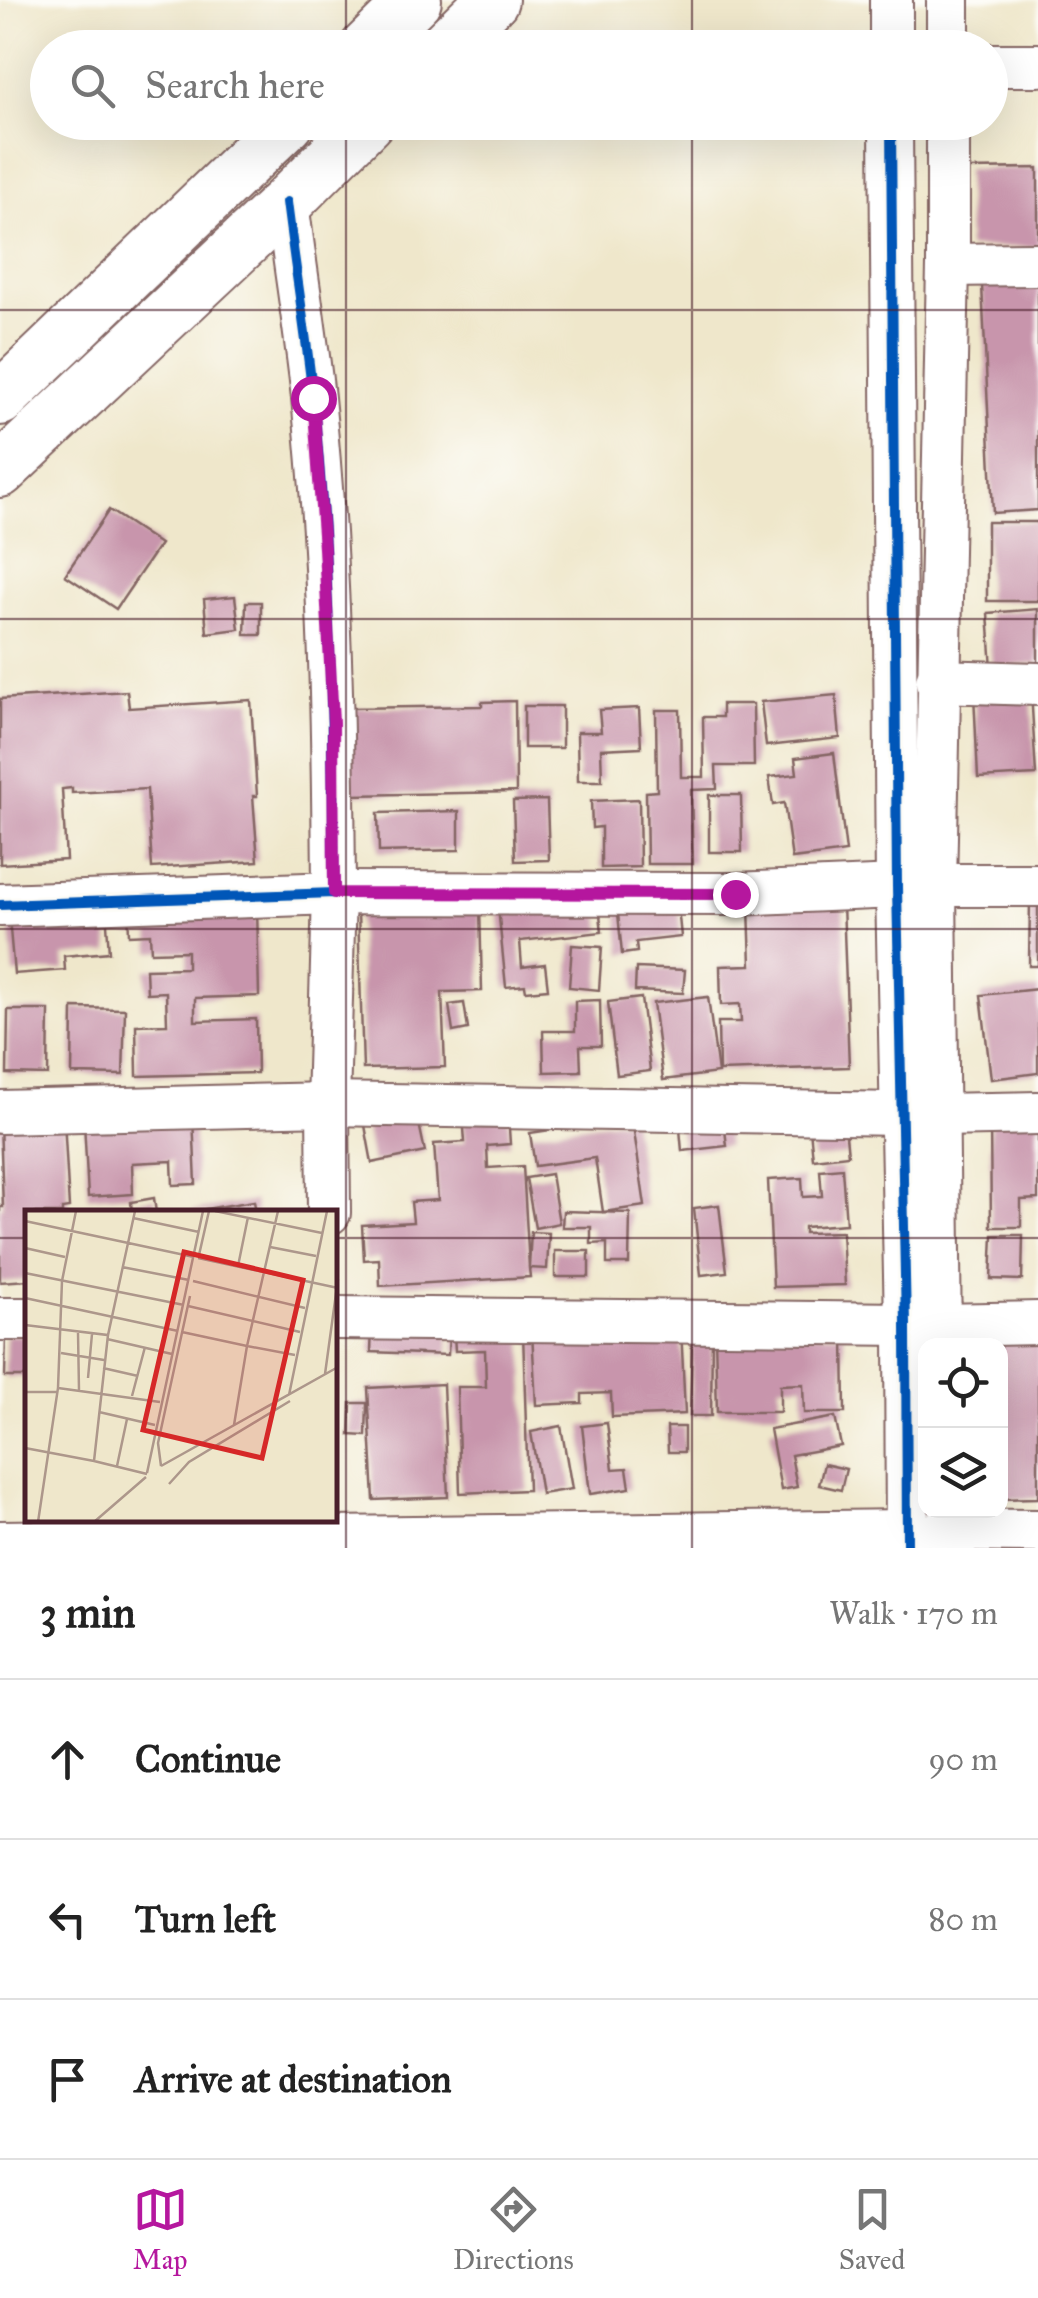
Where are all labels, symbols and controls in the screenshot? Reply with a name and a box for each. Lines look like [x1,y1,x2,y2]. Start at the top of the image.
search box [30,30,1008,140]
icon: search [65,58,120,113]
text: Search here [145,62,325,108]
route start [291,376,337,422]
route end [713,872,759,918]
inset map [25,1210,338,1523]
map controls [918,1338,1008,1518]
button: locate [918,1338,1008,1428]
button: layers [918,1428,1008,1518]
text: 3 min [40,1587,135,1639]
text: Walk · 170 m [829,1594,998,1633]
icon: ahead [40,1732,95,1787]
text: Continue [135,1736,281,1782]
text: 90 m [928,1740,998,1779]
icon: left [40,1892,95,1947]
text: Turn left [135,1896,276,1942]
text: 80 m [929,1900,998,1939]
icon: arrive [40,2052,95,2107]
text: Arrive at destination [135,2056,452,2102]
tab: Map [133,2182,188,2277]
tab: Directions [453,2182,574,2277]
tab: Saved [839,2182,905,2277]

